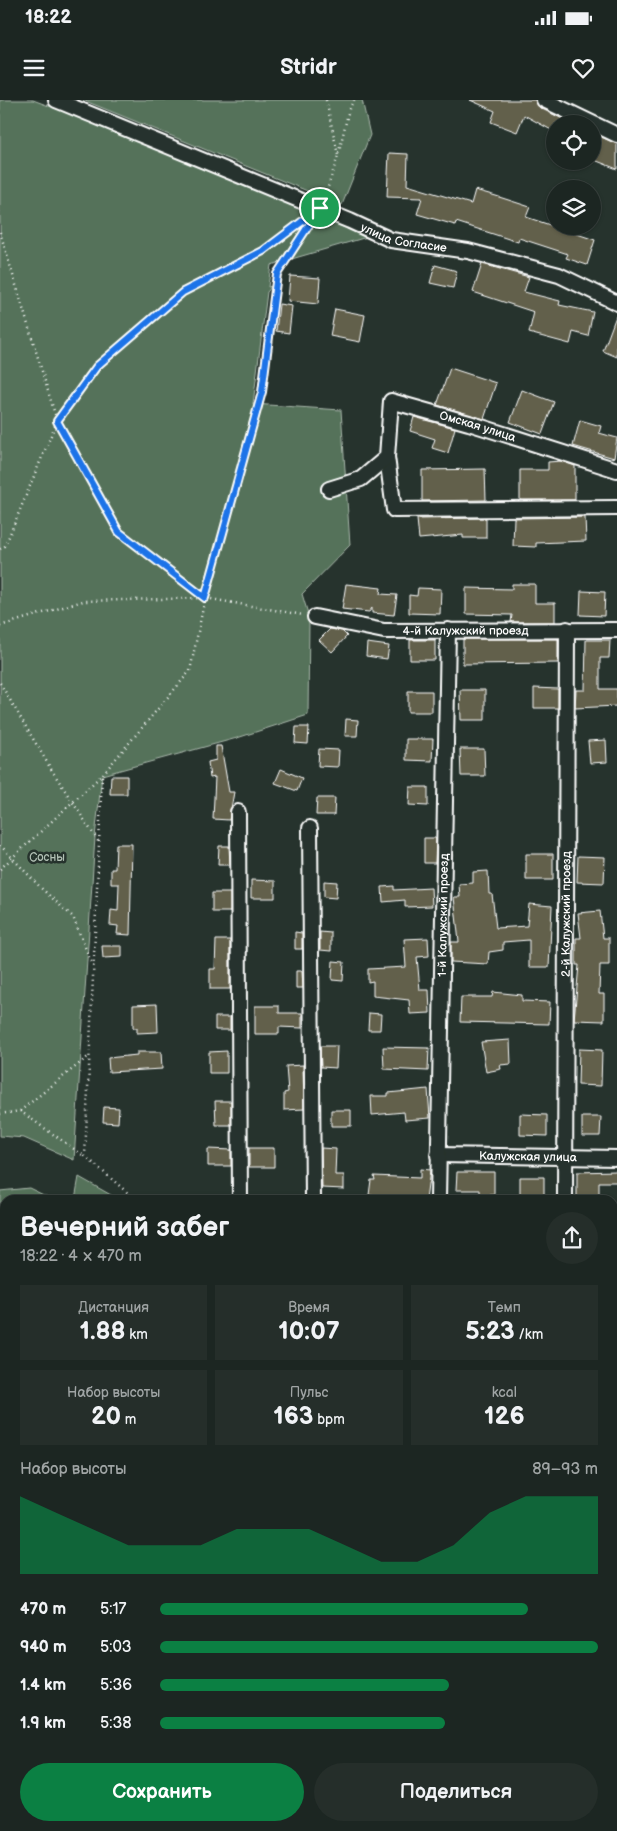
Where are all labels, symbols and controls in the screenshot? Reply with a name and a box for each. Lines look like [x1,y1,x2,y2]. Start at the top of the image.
text: 18:22 [25,6,72,29]
icon: menu [20,54,48,82]
text: Stridr [280,54,337,81]
icon: heart [569,54,597,82]
map controls [546,115,601,235]
button: locate [546,115,601,170]
button: layers [546,180,601,235]
pin [299,187,341,229]
icon: arrive [306,194,334,222]
street label: улица Согласие [358,220,448,256]
street label: Омская улица [438,408,518,445]
street label: 4-й Калужский проезд [403,623,529,639]
park label: Сосны [29,850,65,865]
street label: 2-й Калужский проезд [559,850,574,977]
street label: 1-й Калужский проезд [435,853,452,977]
street label: Калужская улица [479,1149,577,1165]
text: Вечерний забег [20,1211,229,1244]
button: share [546,1212,598,1264]
text: 18:22 · 4 × 470 m [20,1247,142,1266]
text: Дистанция [78,1299,149,1316]
text: Время [288,1299,330,1316]
text: Темп [488,1299,521,1316]
text: 1.88 [80,1316,126,1347]
text: 10:07 [278,1316,340,1347]
text: 5:23 [465,1316,515,1347]
text: km [126,1326,148,1343]
text: /km [515,1326,543,1343]
text: Набор высоты [67,1384,160,1401]
text: Пульс [290,1384,328,1401]
text: kcal [492,1384,517,1401]
text: 20 [91,1401,121,1432]
text: 163 [273,1401,313,1432]
text: 126 [484,1401,525,1432]
text: m [121,1411,136,1428]
text: bpm [313,1411,345,1428]
text: Набор высоты [20,1460,127,1479]
text: 89–93 m [532,1460,598,1479]
text: 470 m [20,1600,66,1619]
text: 5:17 [100,1600,126,1619]
text: 940 m [20,1638,67,1657]
text: 5:03 [100,1638,132,1657]
text: 1.4 km [20,1676,66,1695]
text: 5:36 [100,1676,132,1695]
text: 1.9 km [20,1714,66,1733]
text: 5:38 [100,1714,132,1733]
button: Сохранить [20,1763,304,1821]
button: Поделиться [314,1763,598,1821]

